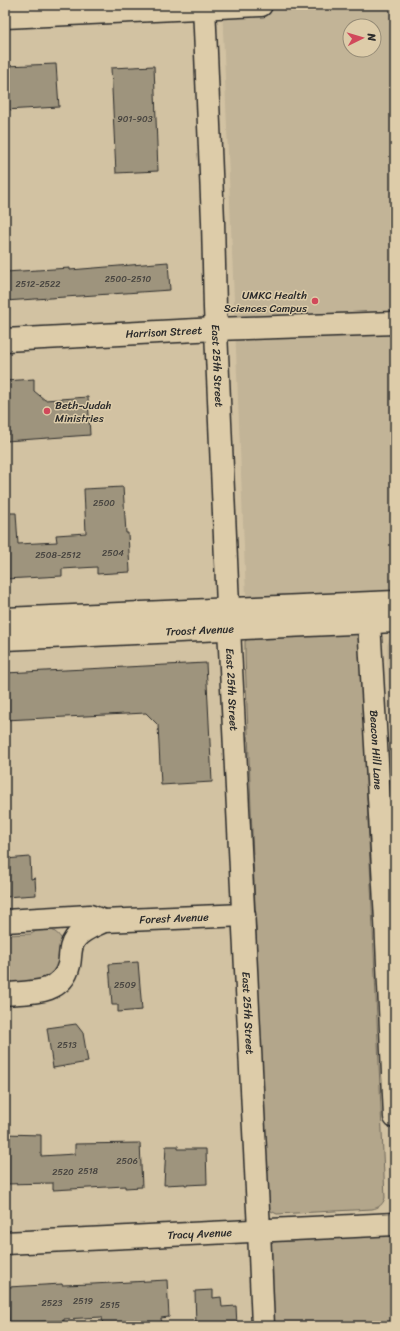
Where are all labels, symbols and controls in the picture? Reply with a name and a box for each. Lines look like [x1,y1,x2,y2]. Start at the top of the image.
north arrow [342,18,382,58]
text: N [362,32,381,42]
house number: 901-903 [117,111,153,127]
house number: 2500-2510 [105,271,152,287]
house number: 2512-2522 [15,276,61,292]
place label: UMKC Health Sciences Campus [224,286,308,318]
marker: UMKC Health Sciences Campus [310,296,320,306]
street label: Harrison Street [125,320,203,343]
street label: East 25th Street [206,324,229,408]
place label: Beth-Judah Ministries [55,396,112,428]
marker: Beth-Judah Ministries [42,406,52,416]
house number: 2500 [93,495,115,511]
house number: 2504 [102,545,124,561]
house number: 2508-2512 [35,547,81,563]
street label: Troost Avenue [165,619,235,641]
street label: East 25th Street [221,648,244,731]
street label: Beacon Hill Lane [365,709,388,791]
street label: Forest Avenue [139,907,209,929]
street label: East 25th Street [237,971,260,1055]
house number: 2509 [114,977,136,993]
house number: 2513 [57,1037,77,1053]
house number: 2506 [116,1153,138,1169]
house number: 2518 [78,1163,99,1179]
house number: 2520 [52,1164,74,1180]
street label: Tracy Avenue [167,1222,233,1245]
house number: 2519 [73,1293,94,1309]
house number: 2523 [42,1295,62,1311]
house number: 2515 [100,1297,121,1313]

